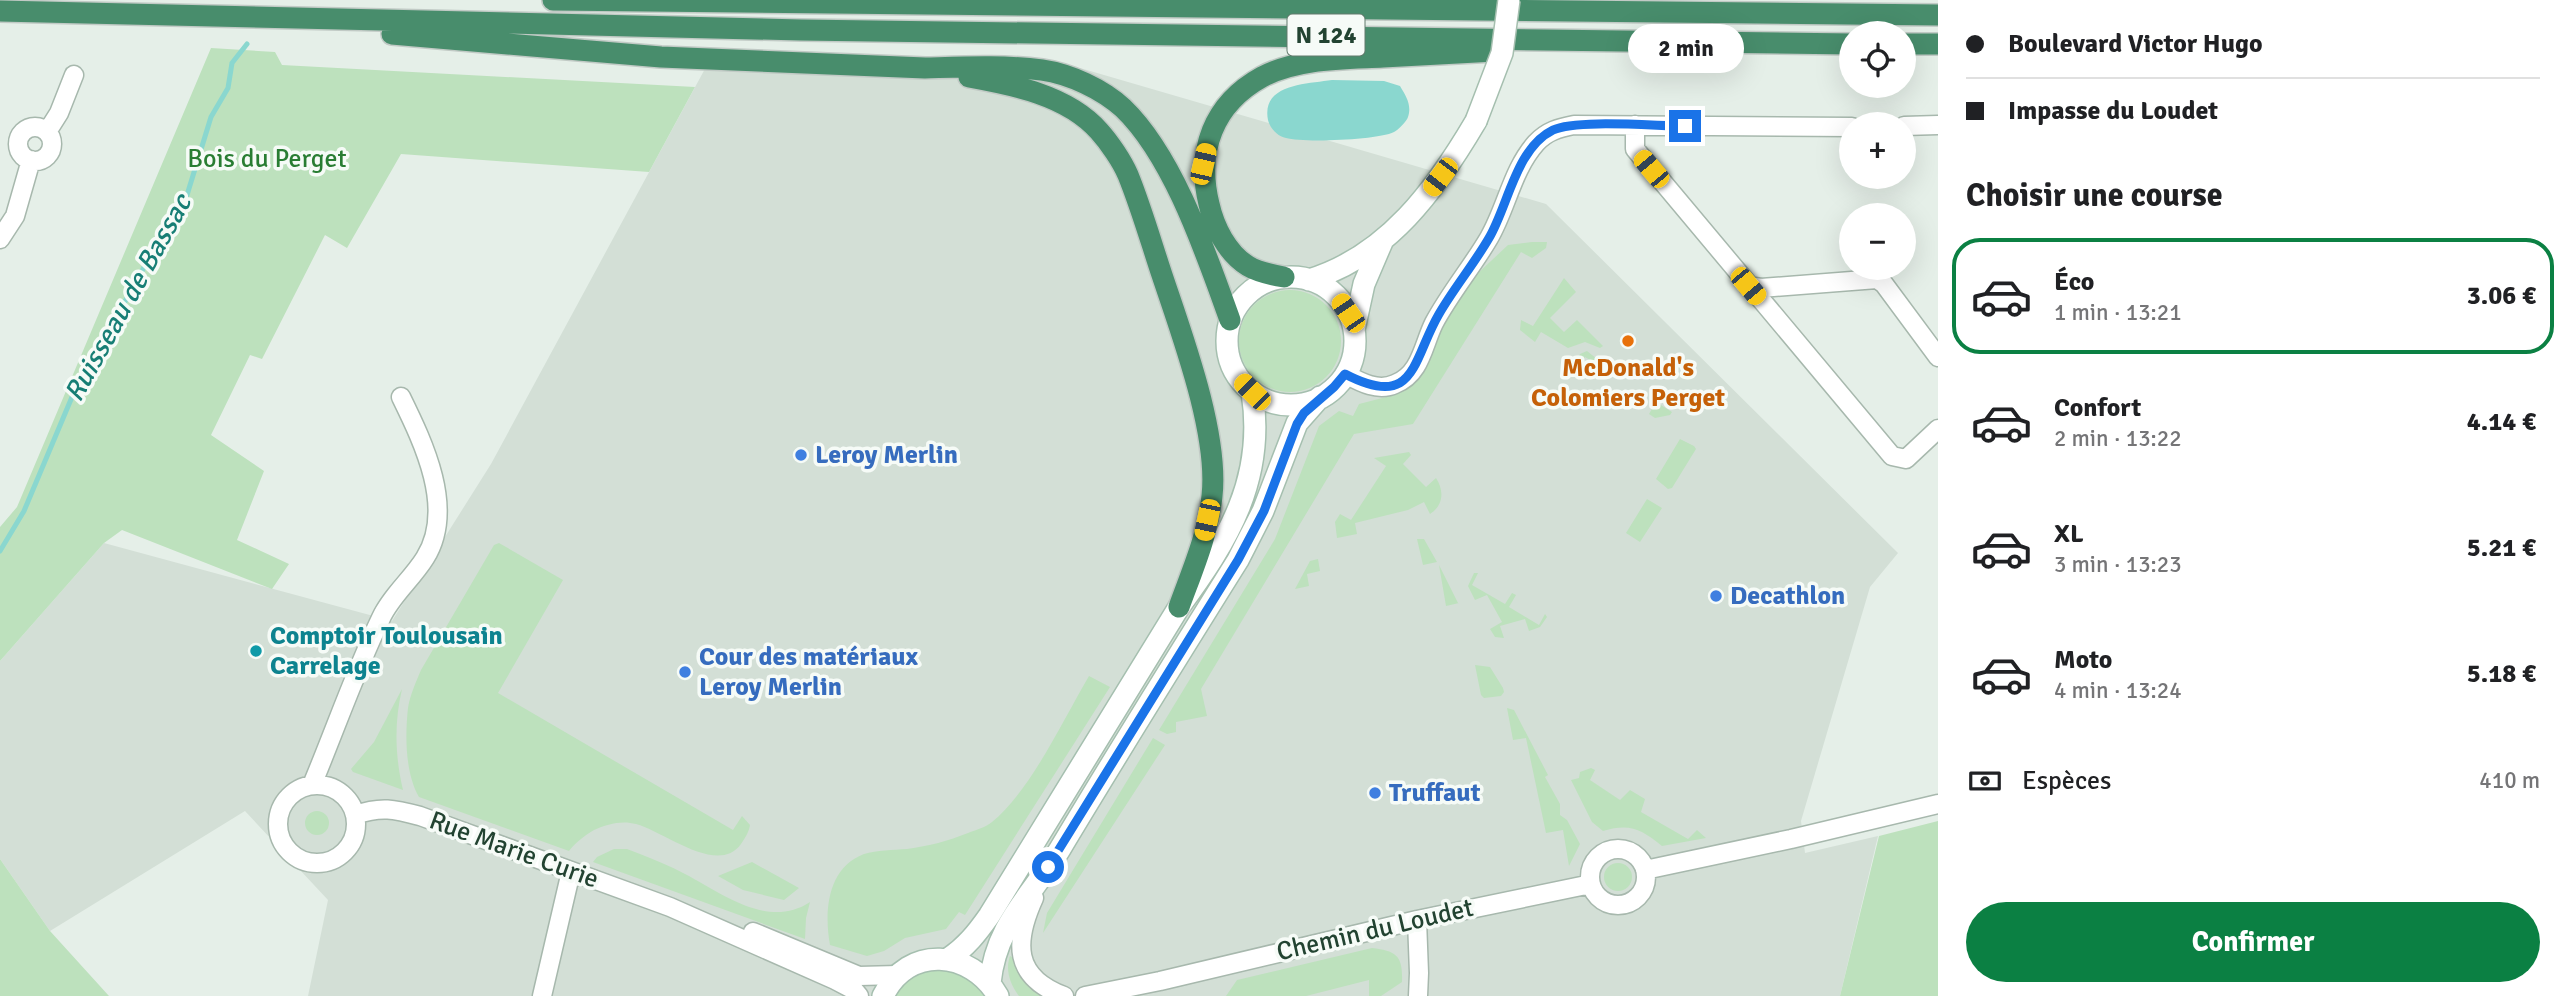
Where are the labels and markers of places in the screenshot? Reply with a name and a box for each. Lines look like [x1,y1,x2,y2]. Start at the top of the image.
marker: McDonald's Colomiers Perget [1620,333,1636,349]
place label: McDonald's Colomiers Perget [1531,352,1725,414]
place label: Leroy Merlin [815,439,958,471]
marker: Leroy Merlin [793,447,809,463]
place label: Decathlon [1730,580,1845,612]
marker: Decathlon [1708,588,1724,604]
place label: Comptoir Toulousain Carrelage [270,620,503,682]
place label: Cour des matériaux Leroy Merlin [699,641,919,703]
marker: Comptoir Toulousain Carrelage [248,643,264,659]
marker: Cour des matériaux Leroy Merlin [677,664,693,680]
place label: Truffaut [1389,777,1481,809]
marker: Truffaut [1367,785,1383,801]

